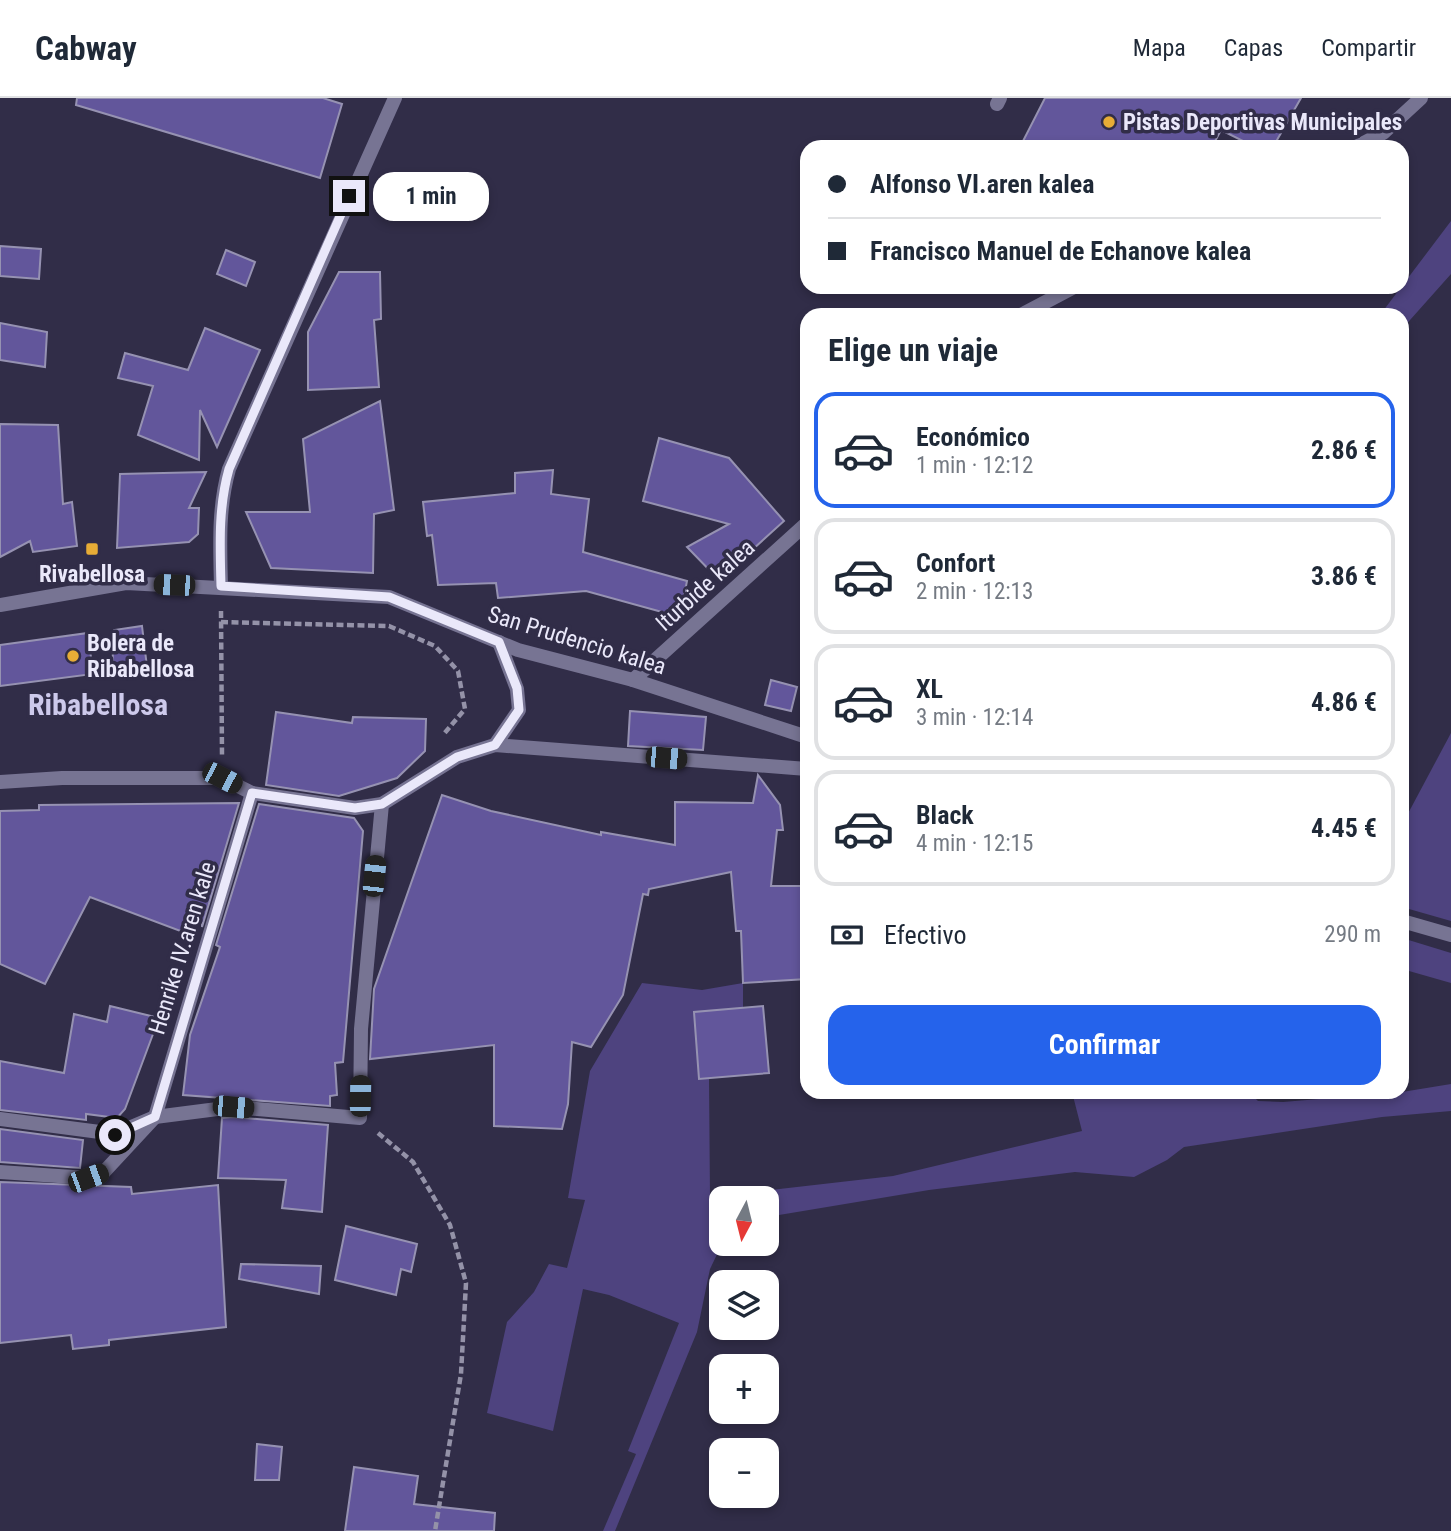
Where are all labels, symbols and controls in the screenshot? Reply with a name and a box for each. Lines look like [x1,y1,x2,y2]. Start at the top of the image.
text: Cabway [35,29,137,68]
text: Mapa [1133,34,1186,62]
text: Capas [1224,34,1283,62]
text: Compartir [1321,34,1416,62]
place label: Pistas Deportivas Municipales [1123,109,1402,136]
marker: Pistas Deportivas Municipales [1101,114,1117,130]
text: Alfonso VI.aren kalea [870,169,1094,199]
callout: 1 min [374,172,489,220]
route end [333,180,365,212]
text: 1 min [405,183,457,210]
text: Francisco Manuel de Echanove kalea [870,236,1251,266]
text: Elige un viaje [828,331,998,369]
icon: car [832,419,895,482]
text: Económico [916,422,1030,452]
text: 2.86 € [1311,435,1377,465]
text: 1 min · 12:12 [916,452,1033,479]
street label: Iturbide kalea [651,534,760,637]
marker: Rivabellosa [84,541,100,557]
icon: car [832,545,895,608]
text: Confort [916,548,995,578]
place label: Rivabellosa [39,561,145,588]
text: 3.86 € [1311,561,1377,591]
car [153,574,196,596]
text: 2 min · 12:13 [916,578,1033,605]
street label: San Prudencio kalea [485,601,669,680]
place label: Bolera de Ribabellosa [87,630,195,683]
marker: Bolera de Ribabellosa [65,648,81,664]
icon: car [832,671,895,734]
text: XL [916,674,943,704]
district label: Ribabellosa [28,687,168,722]
text: 4.86 € [1311,687,1377,717]
text: 3 min · 12:14 [916,704,1033,731]
car [645,746,688,770]
car [199,759,246,797]
icon: car [832,797,895,860]
text: Black [916,800,974,830]
text: 4.45 € [1311,813,1377,843]
text: 4 min · 12:15 [916,830,1033,857]
car [362,854,387,898]
street label: Henrike IV.aren kale [143,858,222,1038]
icon: cash [828,916,866,954]
text: Efectivo [884,920,966,950]
text: 290 m [1324,921,1381,948]
button: Confirmar [828,1005,1381,1085]
car [350,1075,371,1117]
car [212,1095,255,1119]
route start [99,1119,131,1151]
car [65,1161,112,1195]
north arrow [709,1186,779,1256]
map controls [709,1186,779,1508]
button: layers [709,1270,779,1340]
button: + [709,1354,779,1424]
button: − [709,1438,779,1508]

